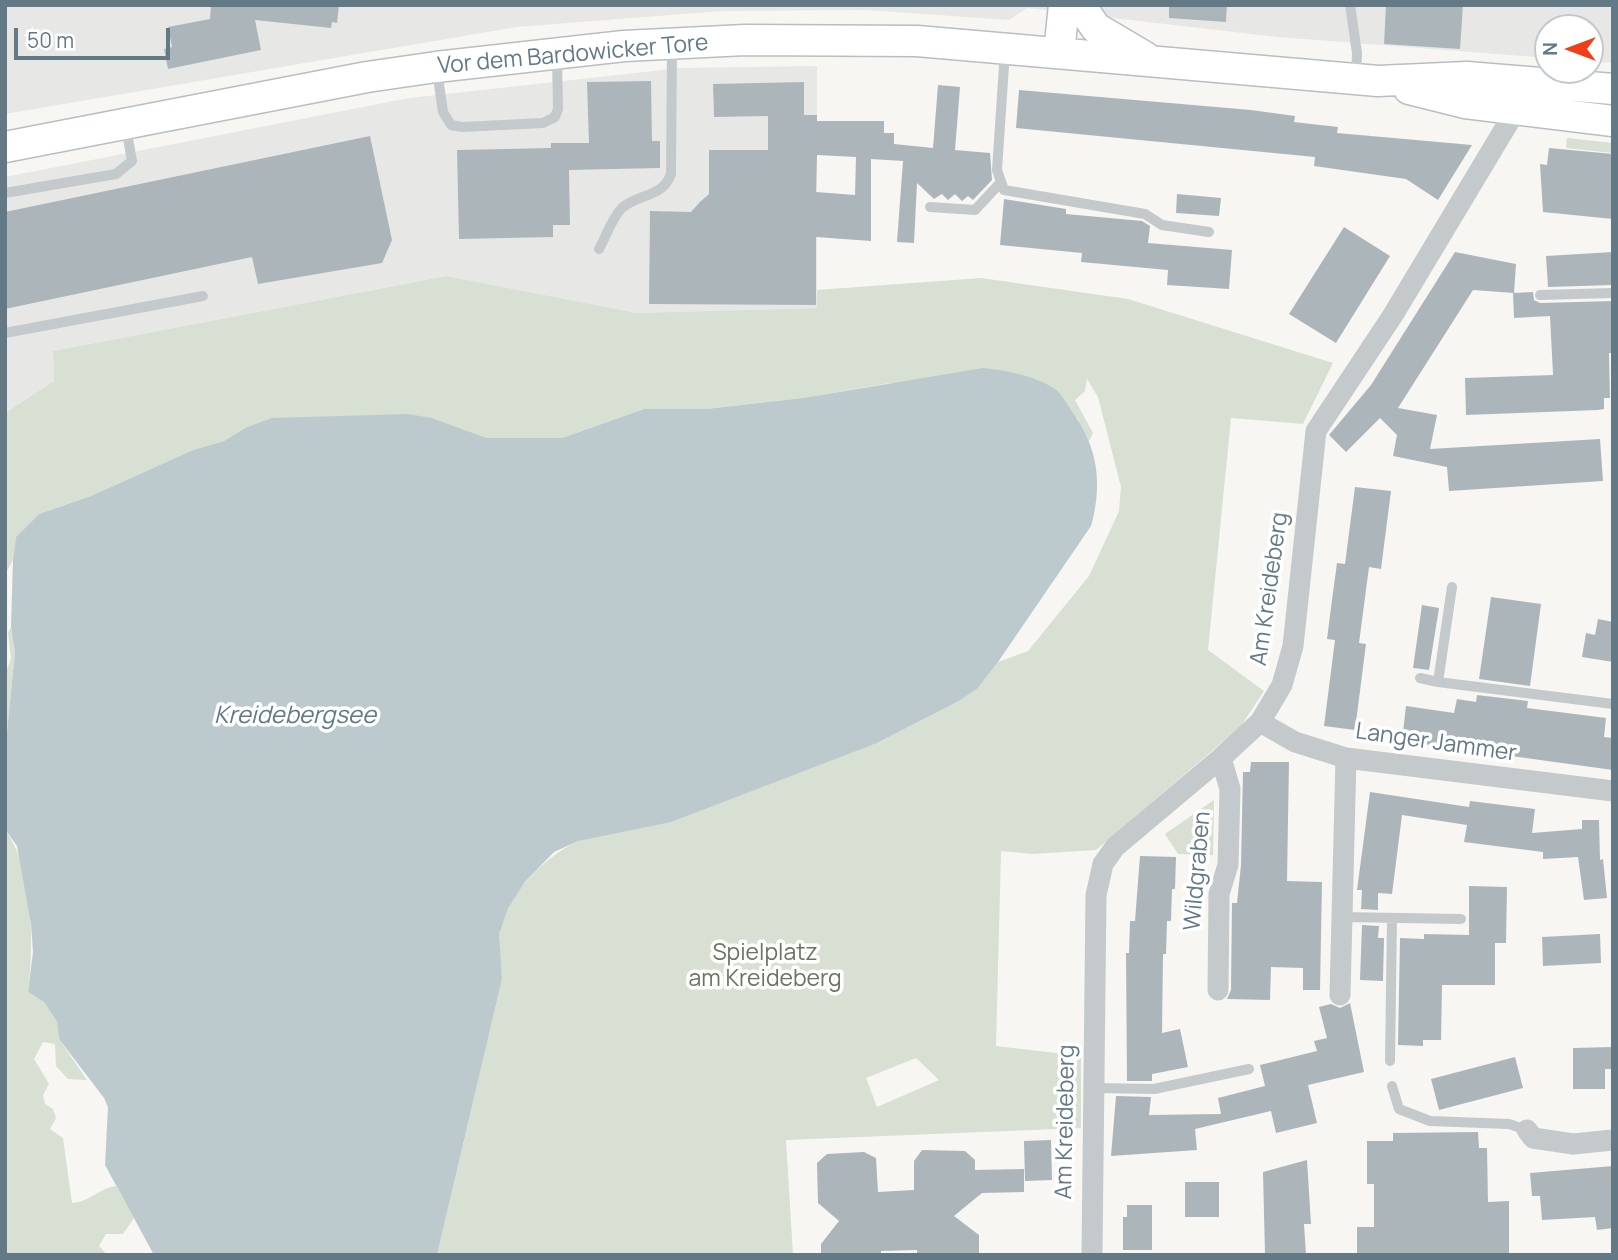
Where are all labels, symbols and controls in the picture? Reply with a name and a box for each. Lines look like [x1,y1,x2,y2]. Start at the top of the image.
scale bar [18,14,173,58]
north arrow [1534,14,1604,84]
text: 50 m [27,26,74,54]
street label: Vor dem Bardowicker Tore [436,29,710,81]
text: N [1537,42,1563,56]
street label: Am Kreideberg [1246,510,1294,668]
water label: Kreidebergsee [214,702,376,730]
street label: Langer Jammer [1354,718,1518,768]
street label: Wildgraben [1179,810,1217,932]
park label: Spielplatz am Kreideberg [689,940,841,994]
street label: Am Kreideberg [1051,1044,1081,1200]

